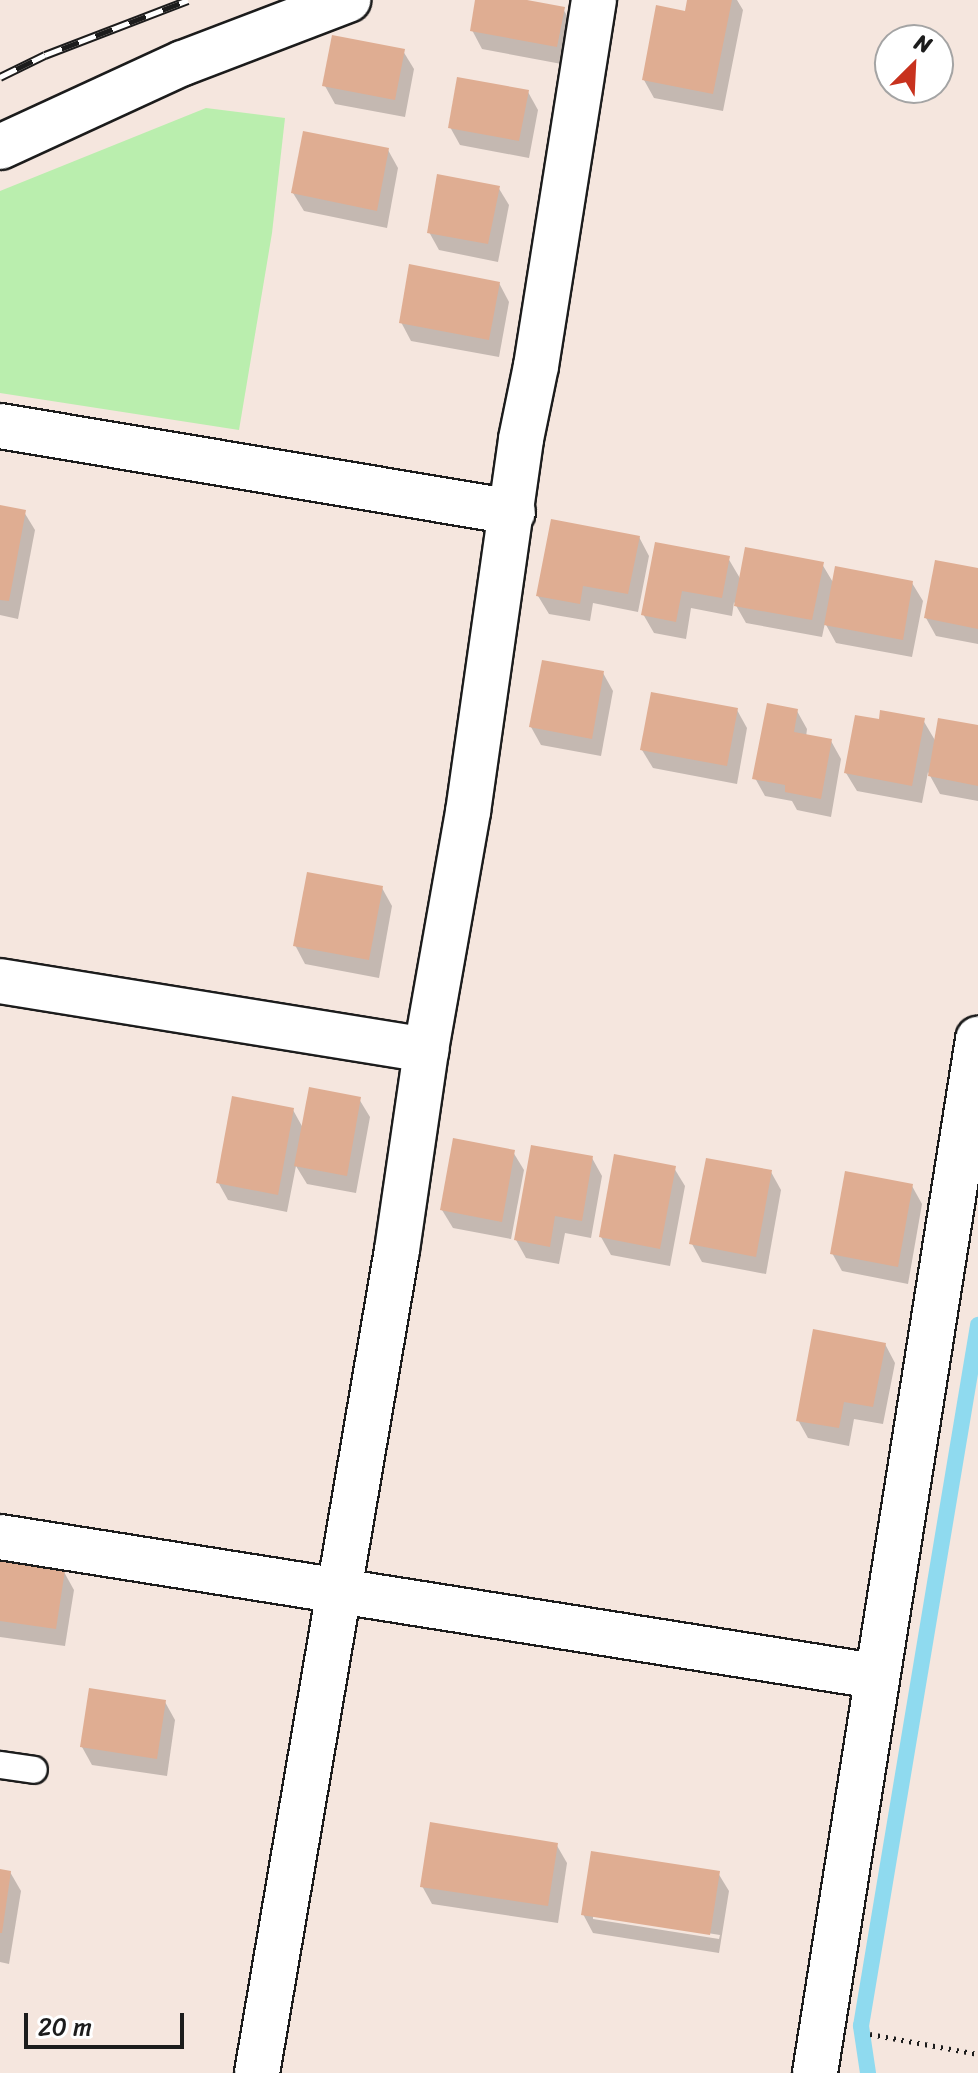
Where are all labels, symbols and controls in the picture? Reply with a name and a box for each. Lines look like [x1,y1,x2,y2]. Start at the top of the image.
text: N [908,23,938,64]
north arrow [874,24,954,104]
scale bar [28,1997,188,2047]
text: 20 m [38,2006,92,2048]

